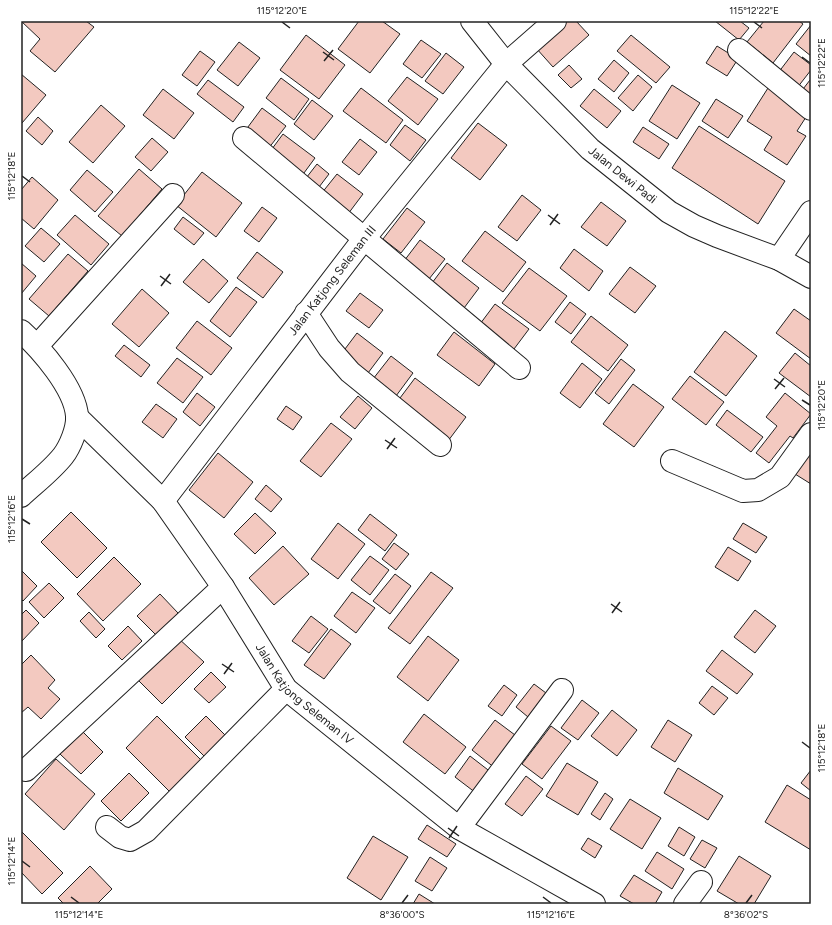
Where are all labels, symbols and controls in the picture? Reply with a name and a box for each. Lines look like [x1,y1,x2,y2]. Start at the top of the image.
text: 115°12'20"E [257,4,307,17]
text: 115°12'22"E [729,4,779,17]
text: 115°12'22"E [815,38,828,88]
street label: Jalan Dewi Padi [586,144,660,206]
text: 115°12'18"E [5,152,18,200]
street label: Jalan Katjong Seleman III [286,223,379,338]
text: 115°12'20"E [815,380,828,430]
text: 115°12'16"E [5,495,18,543]
street label: Jalan Katjong Seleman IV [253,641,357,748]
text: 115°12'18"E [815,724,828,772]
text: 115°12'14"E [5,836,18,885]
text: 115°12'14"E [55,908,104,921]
text: 8°36'00"S [379,908,425,921]
text: 115°12'16"E [527,908,575,921]
text: 8°36'02"S [724,908,768,921]

